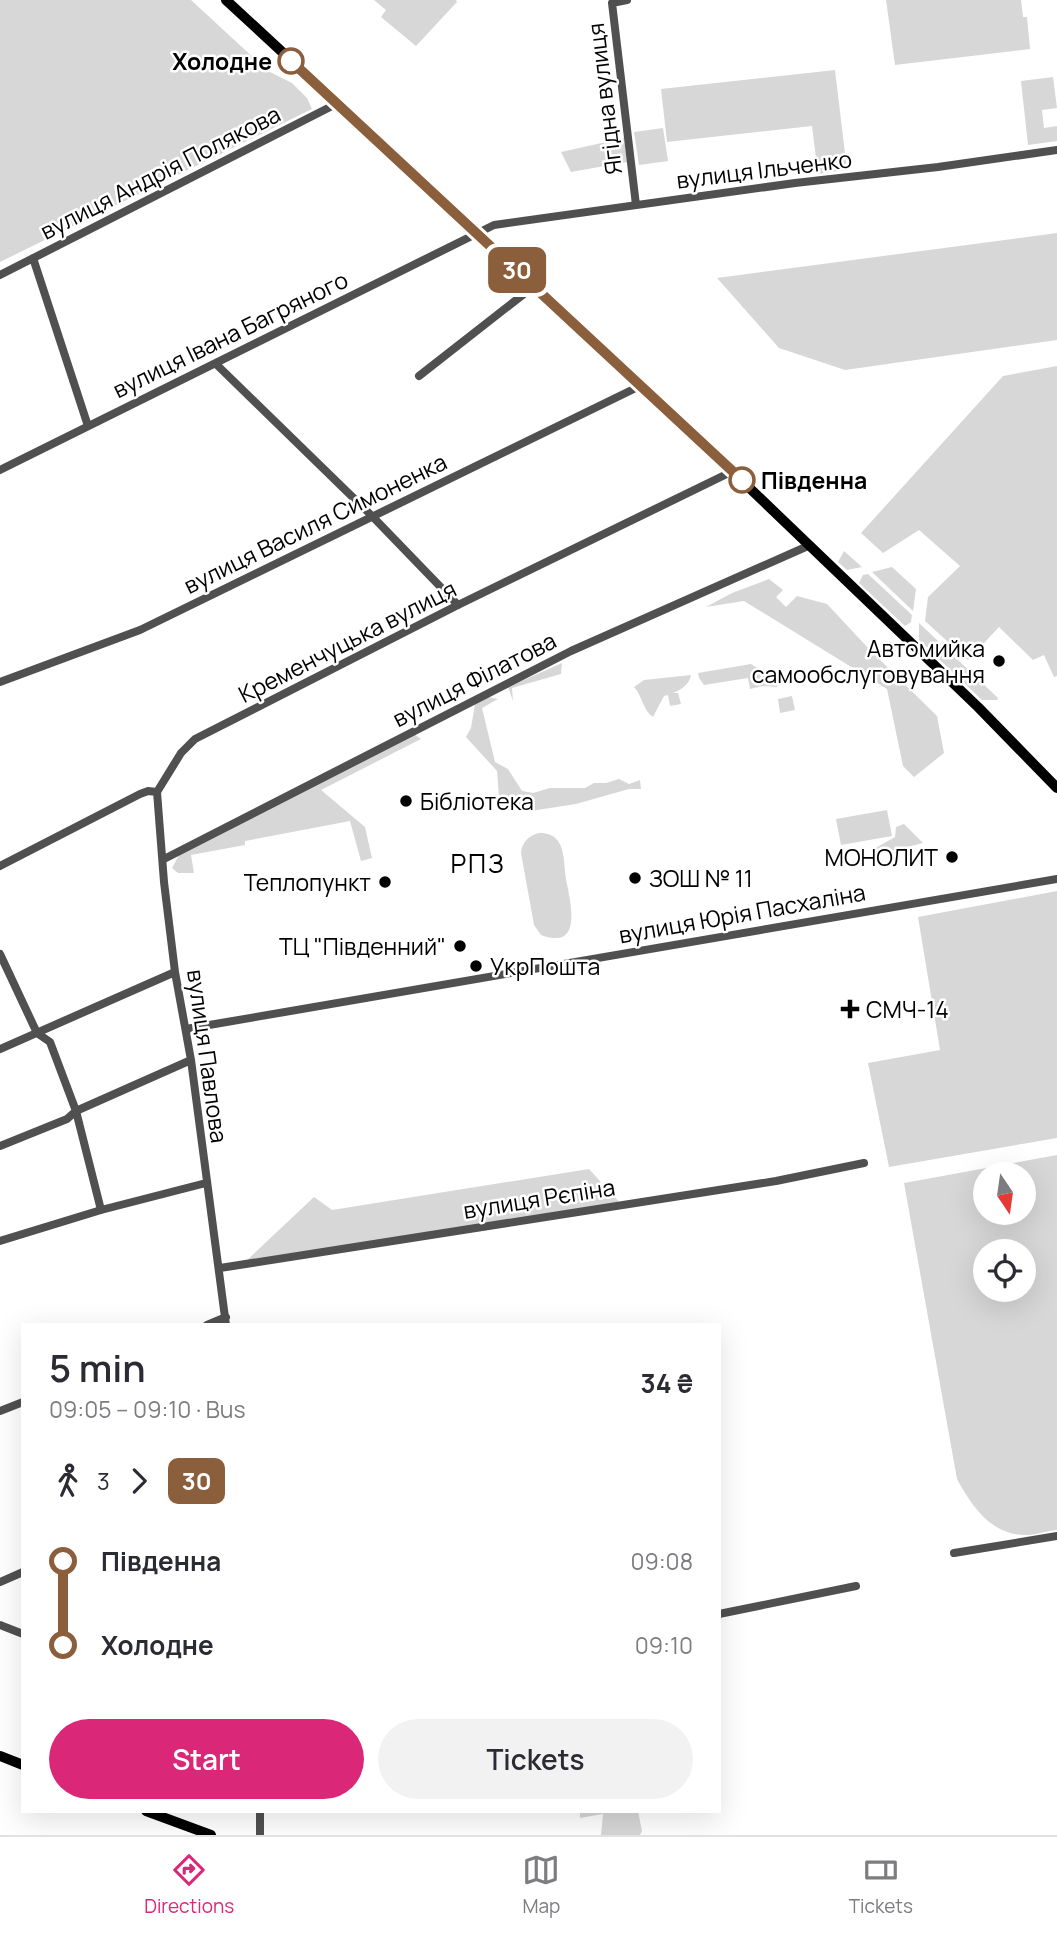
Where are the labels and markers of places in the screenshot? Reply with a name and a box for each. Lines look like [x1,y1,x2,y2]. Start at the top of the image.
place label: Холодне [172,45,272,77]
marker: Холодне [278,48,304,74]
place label: Південна [761,464,867,496]
marker: Південна [729,467,755,493]
place label: Автомийка самообслуговування [752,632,985,690]
marker: Автомийка самообслуговування [991,653,1007,669]
place label: Бібліотека [420,785,534,817]
marker: Бібліотека [398,793,414,809]
place label: МОНОЛИТ [825,841,938,873]
marker: МОНОЛИТ [944,849,960,865]
place label: ЗОШ № 11 [649,862,753,894]
place label: Теплопункт [244,866,371,898]
marker: ЗОШ № 11 [627,870,643,886]
marker: Теплопункт [377,874,393,890]
place label: ТЦ "Південний" [279,930,446,962]
marker: ТЦ "Південний" [452,938,468,954]
place label: УкрПошта [490,950,600,982]
marker: УкрПошта [468,958,484,974]
place label: СМЧ-14 [866,993,949,1025]
marker: СМЧ-14 [840,999,860,1019]

